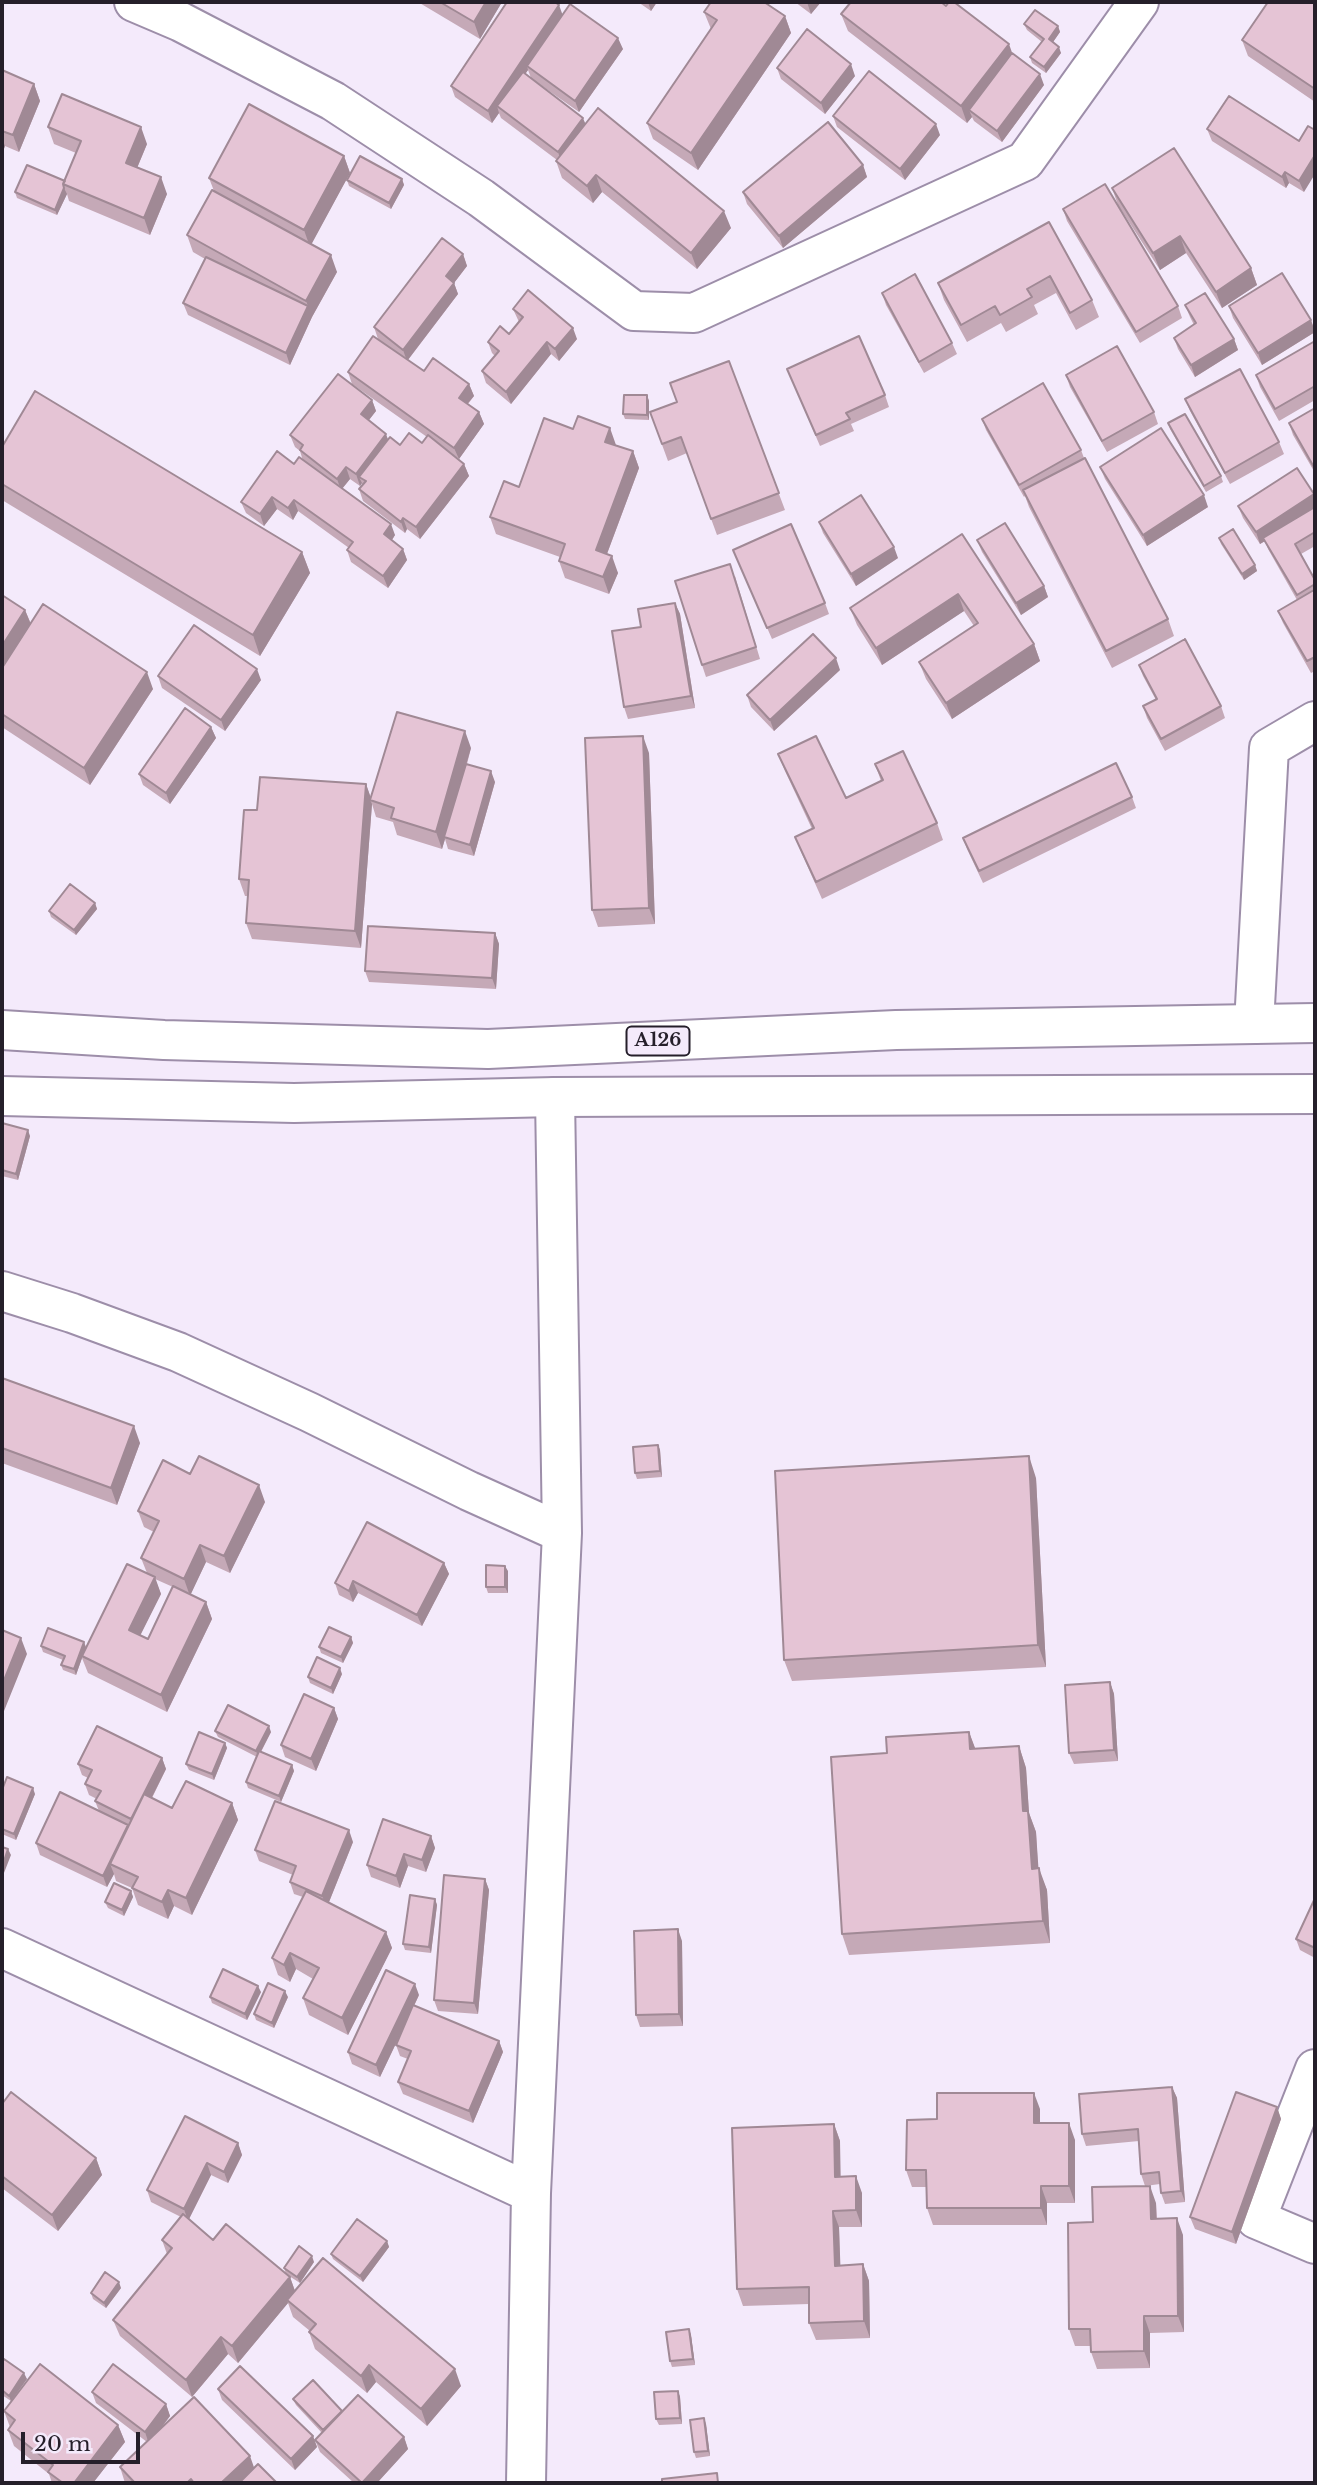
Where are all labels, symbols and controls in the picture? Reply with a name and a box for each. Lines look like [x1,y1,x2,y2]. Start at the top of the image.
road number: A126 [626,1026,690,1056]
scale bar [24,2418,144,2462]
text: 20 m [34,2431,91,2457]

